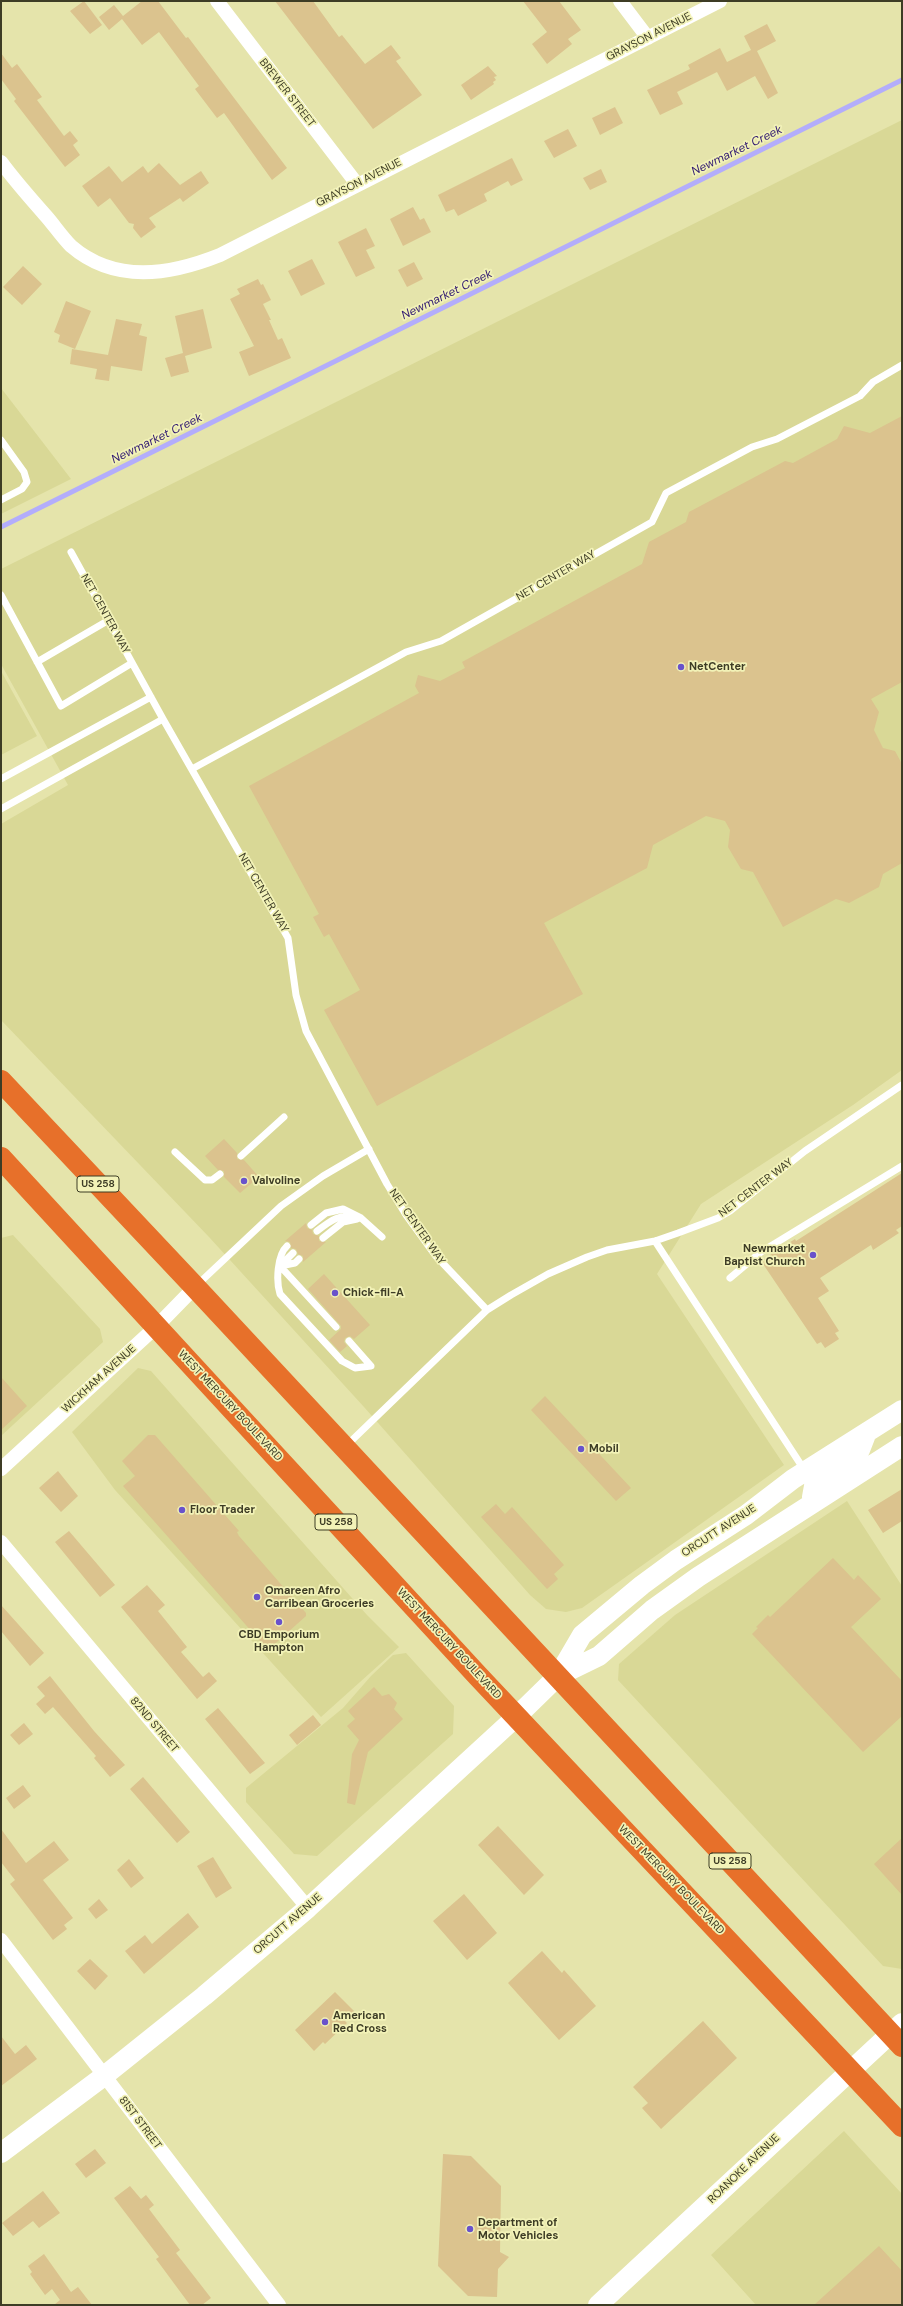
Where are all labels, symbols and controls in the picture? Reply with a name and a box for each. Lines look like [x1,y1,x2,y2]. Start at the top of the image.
street label: GRAYSON AVENUE [604,10,694,64]
street label: BREWER STREET [256,56,318,130]
water label: Newmarket Creek [689,123,785,179]
street label: GRAYSON AVENUE [314,156,404,210]
water label: Newmarket Creek [399,267,495,323]
water label: Newmarket Creek [109,411,205,467]
street label: NET CENTER WAY [514,548,598,604]
street label: NET CENTER WAY [78,572,132,656]
place label: NetCenter [689,660,746,674]
marker: NetCenter [676,662,686,672]
street label: NET CENTER WAY [235,851,291,935]
street label: NET CENTER WAY [716,1156,796,1220]
place label: Valvoline [252,1174,300,1188]
road number: US 258 [77,1176,119,1192]
marker: Valvoline [239,1176,249,1186]
street label: NET CENTER WAY [386,1187,448,1267]
place label: Newmarket Baptist Church [724,1242,805,1268]
marker: Newmarket Baptist Church [808,1250,818,1260]
place label: Chick-fil-A [343,1286,404,1300]
marker: Chick-fil-A [330,1288,340,1298]
street label: WICKHAM AVENUE [59,1342,139,1416]
street label: WEST MERCURY BOULEVARD [175,1348,285,1464]
place label: Mobil [589,1442,619,1456]
marker: Mobil [576,1444,586,1454]
street label: ORCUTT AVENUE [679,1502,759,1560]
place label: Floor Trader [190,1503,255,1517]
marker: Floor Trader [177,1505,187,1515]
road number: US 258 [315,1514,357,1530]
place label: Omareen Afro Carribean Groceries [265,1584,374,1610]
street label: WEST MERCURY BOULEVARD [394,1586,504,1702]
marker: Omareen Afro Carribean Groceries [252,1592,262,1602]
marker: CBD Emporium Hampton [274,1617,284,1627]
place label: CBD Emporium Hampton [239,1628,319,1654]
street label: 82ND STREET [127,1695,181,1755]
street label: WEST MERCURY BOULEVARD [615,1823,727,1937]
road number: US 258 [709,1853,751,1869]
street label: ORCUTT AVENUE [251,1891,325,1957]
place label: American Red Cross [333,2009,387,2035]
marker: American Red Cross [320,2017,330,2027]
street label: 81ST STREET [116,2094,164,2152]
street label: ROANOKE AVENUE [705,2131,783,2207]
place label: Department of Motor Vehicles [478,2216,558,2242]
marker: Department of Motor Vehicles [465,2224,475,2234]

